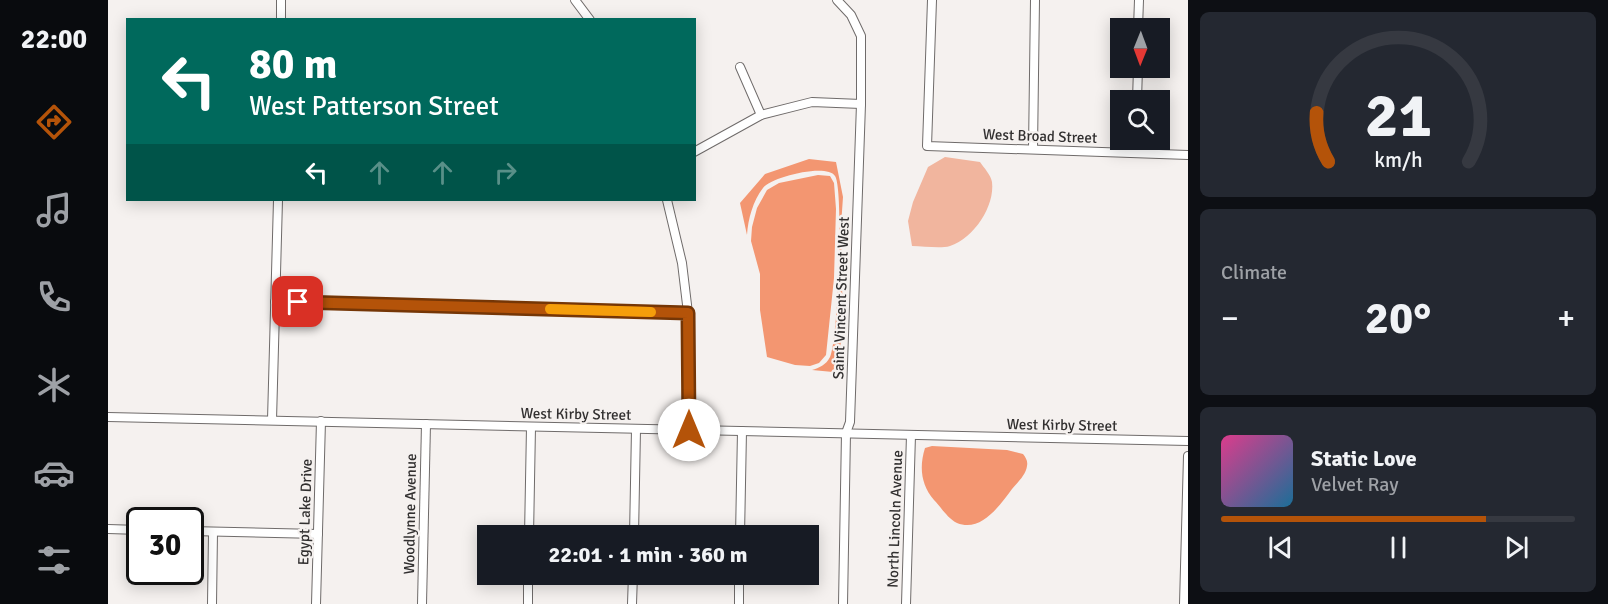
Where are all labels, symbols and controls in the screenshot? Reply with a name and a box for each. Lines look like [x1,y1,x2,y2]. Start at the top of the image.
north arrow [1110,18,1170,78]
map controls [1110,18,1170,150]
text: 22:00 [21,23,87,56]
text: 80 m [249,39,338,90]
icon: left [150,42,228,120]
text: 21 [1364,77,1432,154]
text: West Patterson Street [249,90,499,123]
button: search [1110,90,1170,150]
icon: directions [33,101,75,143]
street label: West Broad Street [982,125,1098,147]
text: km/h [1374,147,1422,173]
icon: left [300,156,333,189]
icon: ahead [363,156,396,189]
icon: ahead [426,156,459,189]
icon: right [489,156,522,189]
icon: music [33,189,75,231]
street label: Saint Vincent Street West [829,216,853,380]
text: Climate [1221,260,1287,285]
icon: phone [33,276,75,318]
pin [272,276,323,327]
icon: arrive [281,285,314,318]
text: 20° [1365,291,1431,346]
text: − [1221,298,1239,339]
text: + [1557,298,1575,339]
icon: climate [33,364,75,406]
position arrow [657,398,721,462]
street label: West Kirby Street [521,404,631,424]
street label: West Kirby Street [1007,415,1117,435]
text: Static Love [1311,445,1417,472]
street label: North Lincoln Avenue [884,450,906,588]
icon: car [33,452,75,494]
street label: Woodlynne Avenue [400,453,420,575]
street label: Egypt Lake Drive [294,458,316,566]
text: Velvet Ray [1311,472,1399,497]
speed limit sign: 30 [126,507,204,585]
icon: previous [1264,531,1297,564]
icon: pause [1382,531,1415,564]
icon: next [1500,531,1533,564]
icon: filters [33,539,75,581]
text: 22:01 · 1 min · 360 m [548,541,748,568]

